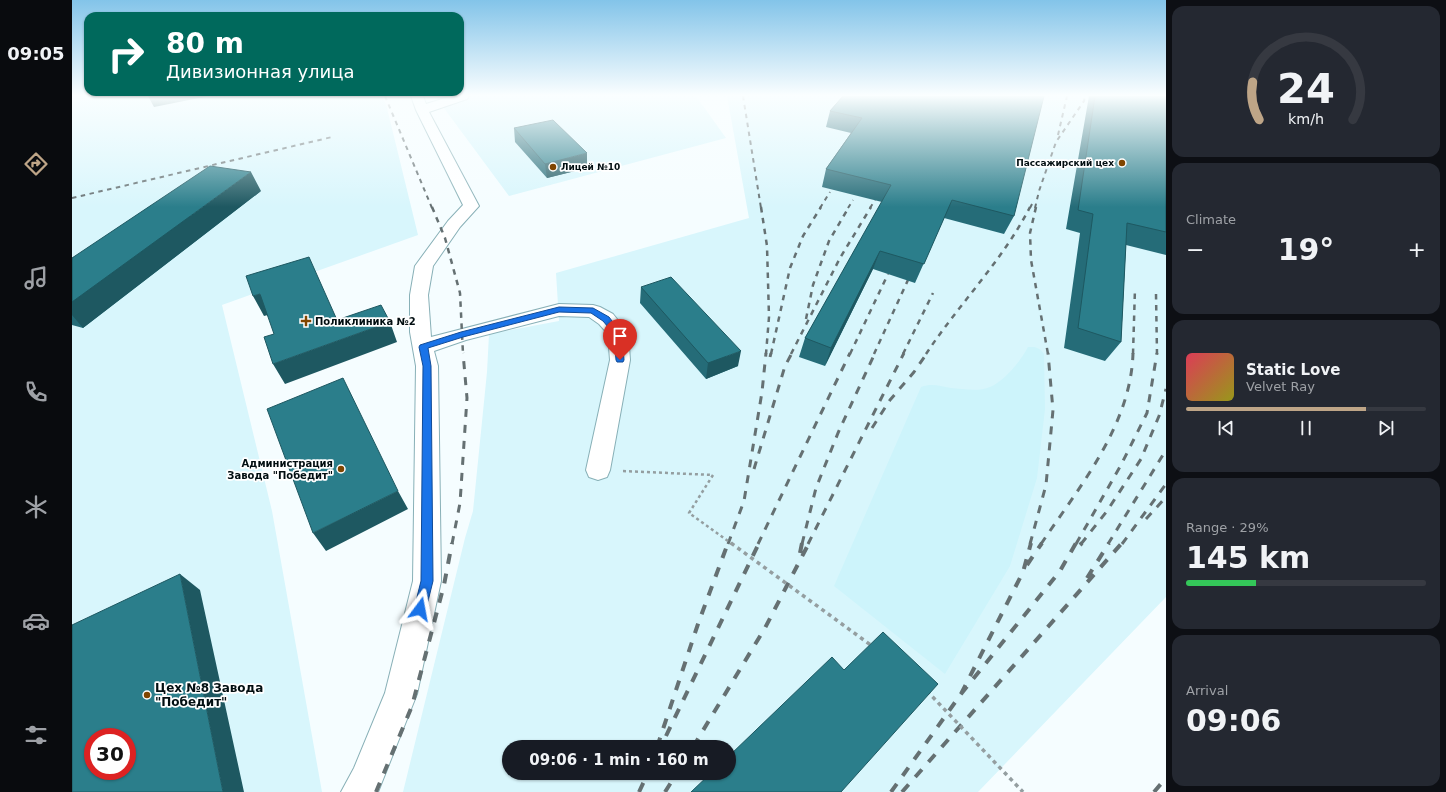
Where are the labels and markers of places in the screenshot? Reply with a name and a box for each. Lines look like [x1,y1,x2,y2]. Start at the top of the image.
place label: Пассажирский цех [1016,158,1114,168]
marker: Пассажирский цех [1117,158,1127,168]
marker: Лицей №10 [548,162,558,172]
place label: Лицей №10 [561,162,620,172]
marker: Поликлиника №2 [300,315,312,327]
place label: Поликлиника №2 [315,316,416,327]
pin [603,319,637,360]
place label: Администрация Завода "Победит" [227,458,333,481]
marker: Администрация Завода "Победит" [336,464,346,474]
place label: Цех №8 Завода "Победит" [155,681,263,709]
marker: Цех №8 Завода "Победит" [142,690,152,700]

